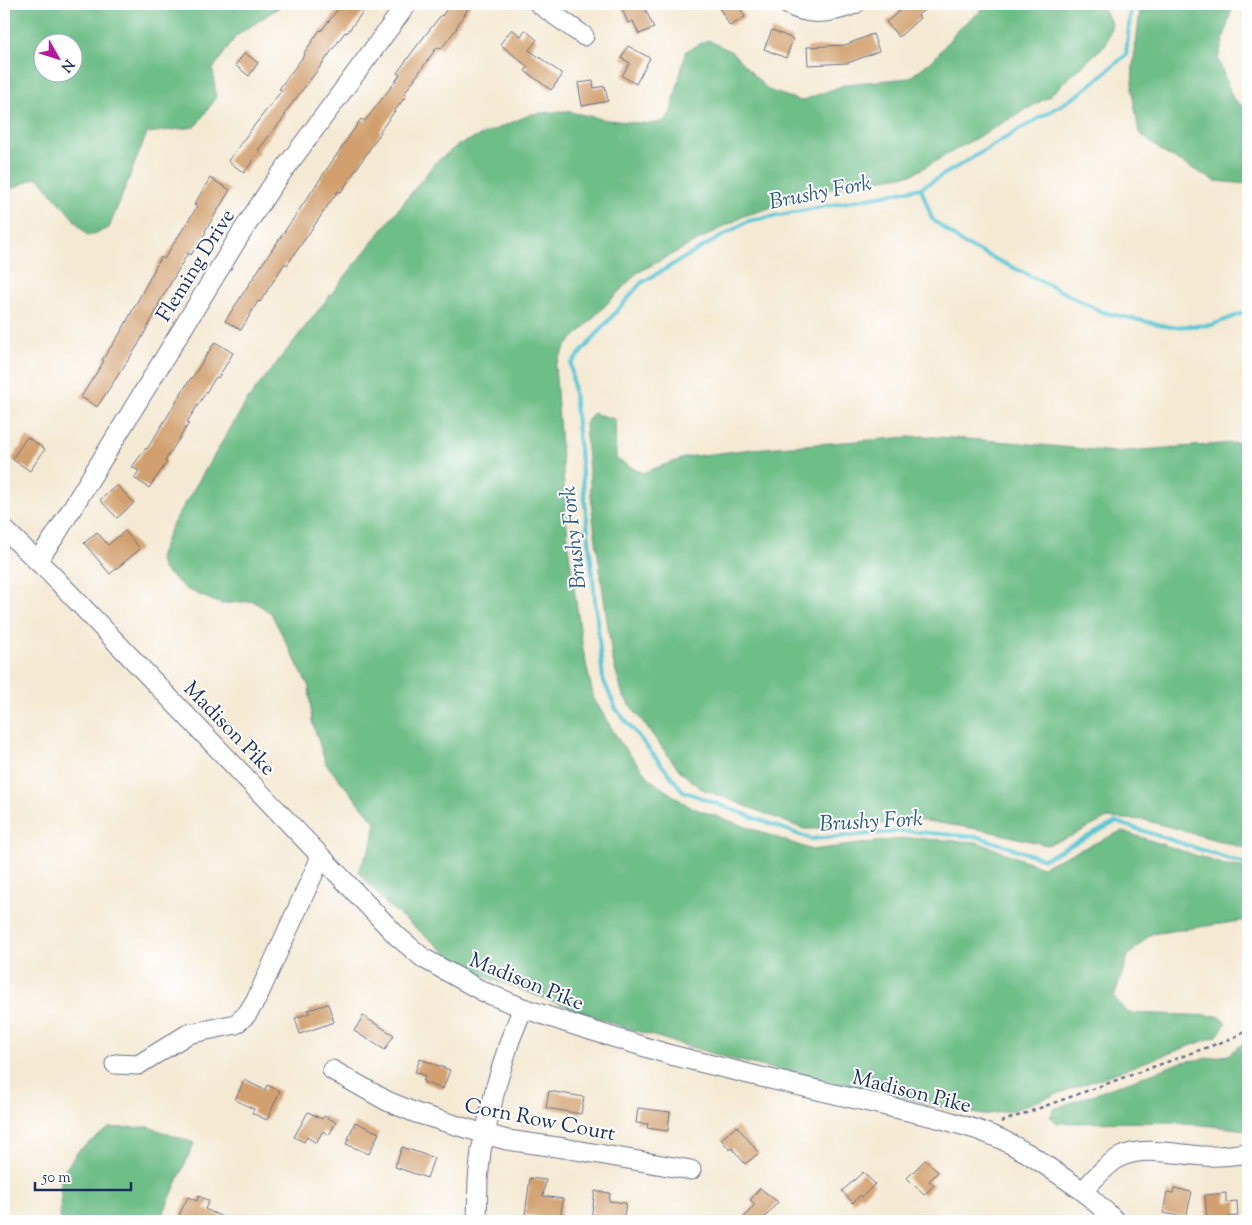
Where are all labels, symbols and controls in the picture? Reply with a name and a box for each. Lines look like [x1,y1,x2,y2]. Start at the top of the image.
north arrow [32,32,82,82]
text: N [55,54,78,76]
water label: Brushy Fork [767,168,874,220]
street label: Fleming Drive [150,204,243,328]
water label: Brushy Fork [554,485,596,591]
street label: Madison Pike [176,675,282,784]
water label: Brushy Fork [819,804,924,842]
street label: Madison Pike [464,946,588,1020]
street label: Madison Pike [849,1064,974,1122]
street label: Corn Row Court [462,1092,618,1150]
scale bar [35,1160,131,1192]
text: 50 m [41,1168,71,1189]

